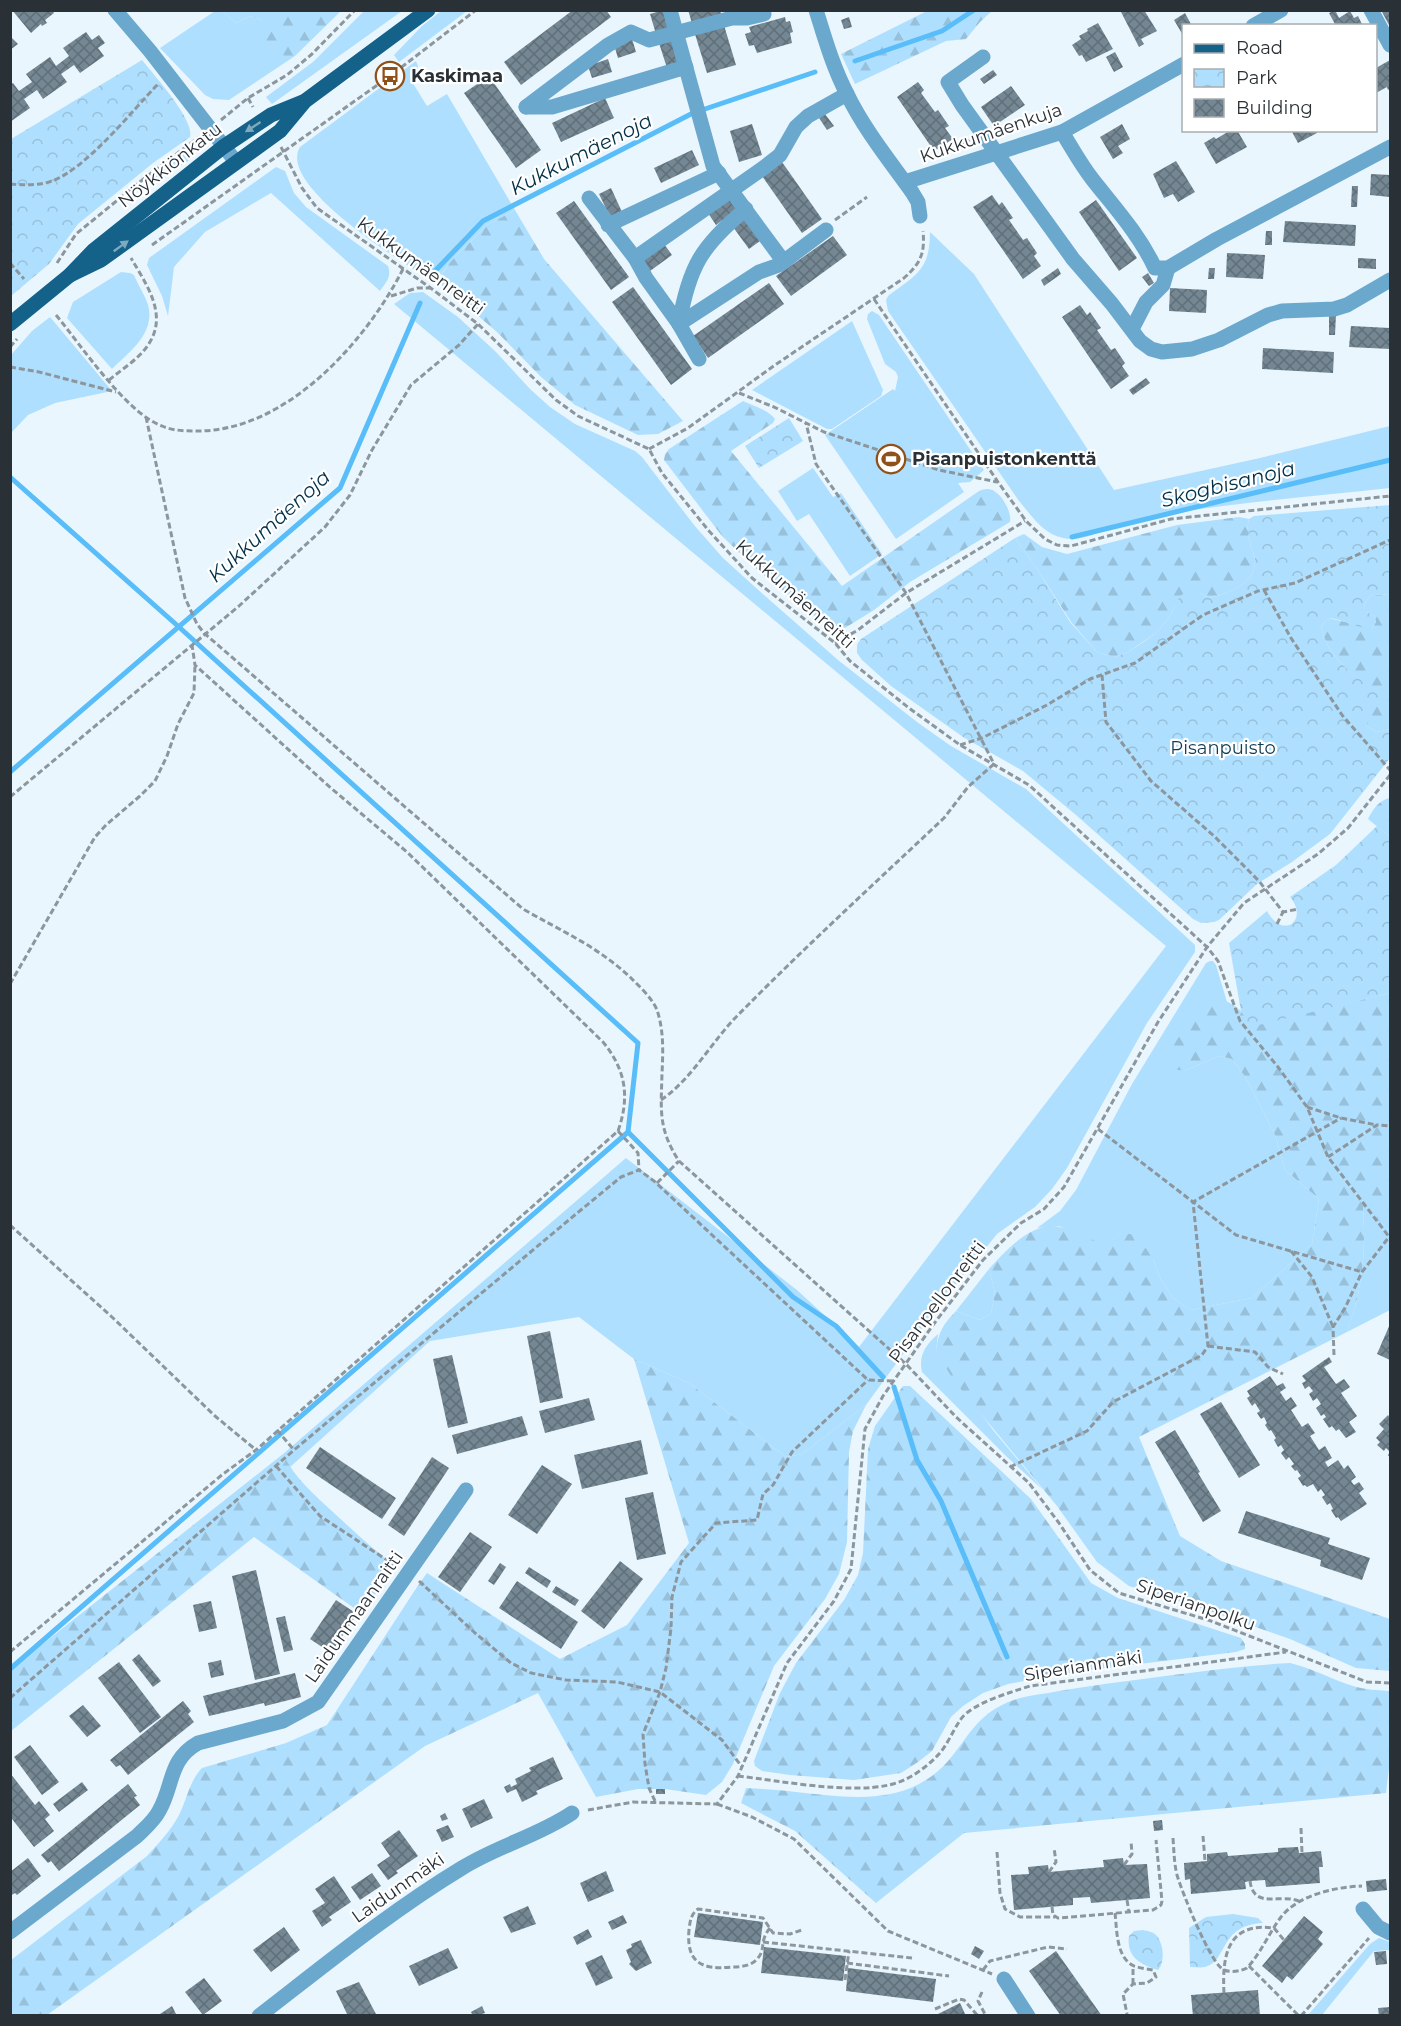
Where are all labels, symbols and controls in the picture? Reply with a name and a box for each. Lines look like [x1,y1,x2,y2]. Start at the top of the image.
legend [1182,24,1377,132]
text: Road [1236,37,1283,59]
bus stop icon: Kaskimaa [374,60,406,92]
place label: Kaskimaa [411,65,503,87]
text: Park [1236,67,1277,89]
text: Building [1236,97,1313,119]
street label: Kukkumäenkuja [917,98,1065,168]
water label: Kukkumäenoja [506,108,656,200]
street label: Nöykkiönkatu [114,118,226,212]
one-way arrow [245,121,261,132]
street label: Kukkumäenreitti [353,212,489,320]
one-way arrow [112,240,128,252]
sports icon: Pisanpuistonkenttä [875,443,907,475]
place label: Pisanpuistonkenttä [912,448,1097,470]
water label: Skogbisanoja [1159,456,1297,512]
water label: Kukkumäenoja [203,465,335,587]
street label: Kukkumäenreitti [731,535,859,653]
park label: Pisanpuisto [1170,737,1276,759]
street label: Pisanpellonreitti [884,1237,990,1367]
street label: Laidunmaanraitti [300,1547,408,1687]
street label: Siperianpolku [1133,1574,1259,1636]
street label: Siperianmäki [1022,1646,1144,1686]
street label: Laidunmäki [348,1848,448,1928]

